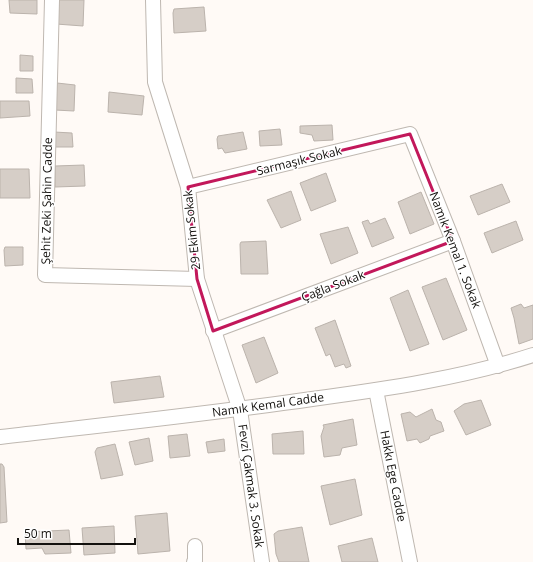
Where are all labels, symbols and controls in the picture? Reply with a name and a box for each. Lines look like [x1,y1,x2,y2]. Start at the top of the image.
street label: Şehit Zeki Şahin Cadde [37,137,56,265]
street label: Sarmaşık Sokak [255,142,344,179]
street label: 29 Ekim Sokak [179,189,204,271]
street label: Namık Kemal 1. Sokak [425,189,486,311]
street label: Çağla Sokak [299,265,368,305]
street label: Namık Kemal Cadde [211,388,325,421]
street label: Fevzi Çakmak 3. Sokak [234,423,269,550]
street label: Hakkı Ege Cadde [376,429,411,523]
scale bar [18,520,135,546]
text: 50 m [24,525,52,542]

